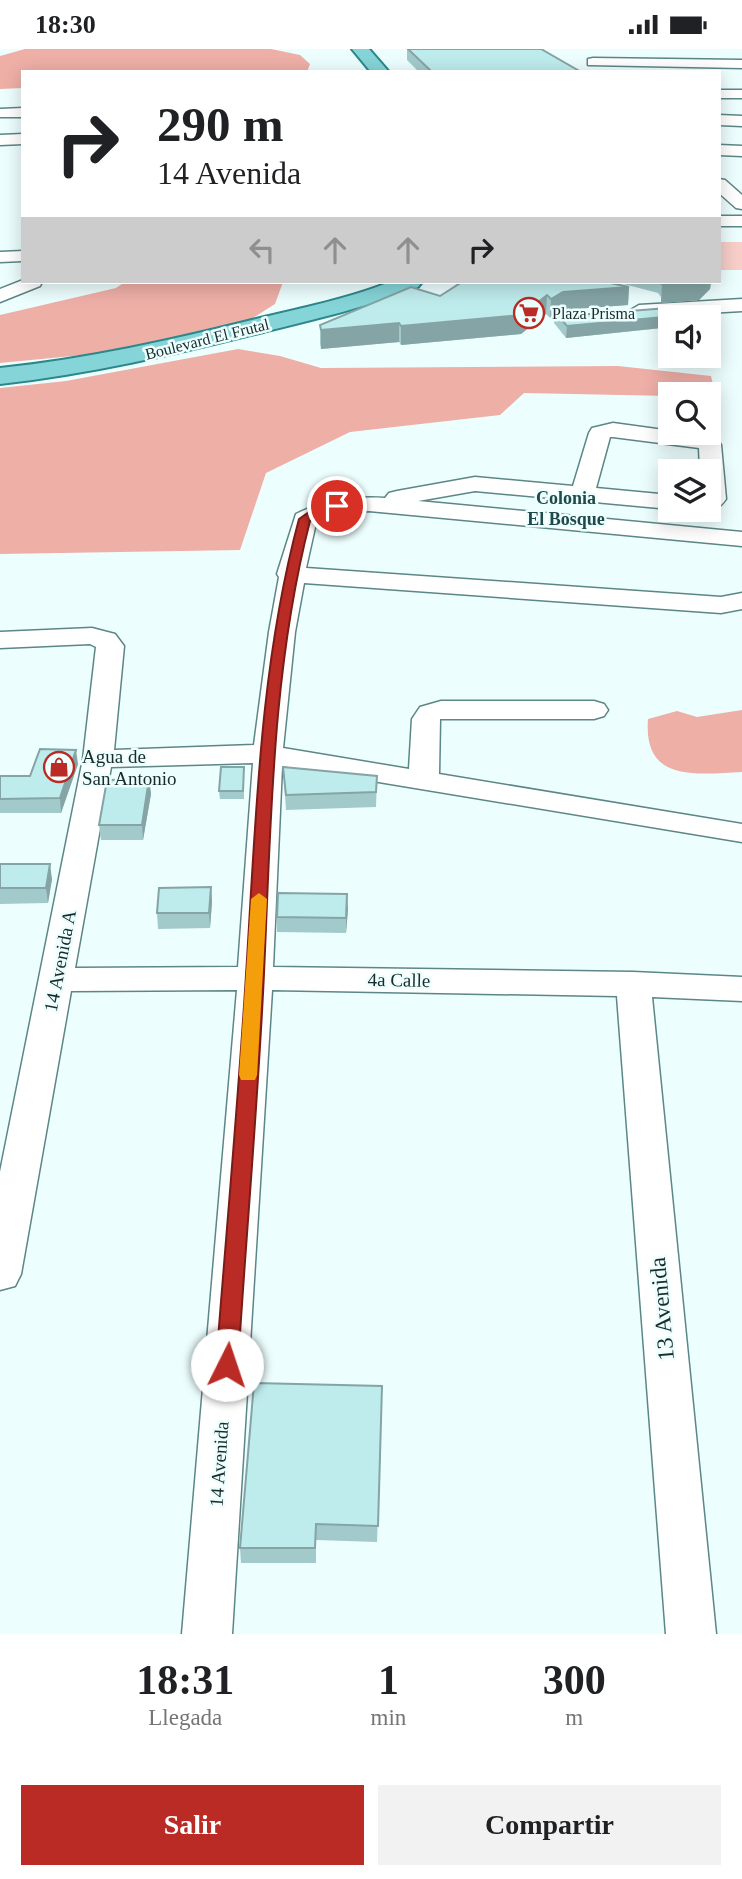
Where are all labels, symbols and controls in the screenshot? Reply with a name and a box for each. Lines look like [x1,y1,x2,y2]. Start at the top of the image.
text: 18:30 [35,10,96,39]
text: 290 m [157,97,284,152]
icon: right [42,98,133,189]
text: 14 Avenida [157,155,301,191]
icon: left [243,231,281,269]
icon: ahead [316,231,354,269]
icon: ahead [389,231,427,269]
icon: right [462,231,500,269]
supermarket icon: Plaza Prisma [512,296,546,330]
place label: Plaza Prisma [552,305,635,322]
map controls [658,305,721,522]
button: sound [658,305,721,368]
street label: Boulevard El Frutal [143,315,271,363]
button: search [658,382,721,445]
button: layers [658,459,721,522]
pin [307,476,367,536]
icon: arrive [318,487,356,525]
district label: Colonia El Bosque [527,488,605,529]
place label: Agua de San Antonio [82,746,176,789]
shop icon: Agua de San Antonio [42,750,76,784]
street label: 14 Avenida A [40,908,80,1014]
street label: 4a Calle [367,969,431,991]
street label: 13 Avenida [645,1256,679,1362]
position arrow [190,1328,264,1402]
street label: 14 Avenida [206,1420,233,1507]
text: 18:31 [136,1657,234,1703]
text: 1 [378,1657,399,1703]
text: 300 [543,1657,606,1703]
text: Llegada [148,1705,222,1730]
text: min [371,1705,406,1730]
text: m [565,1705,583,1730]
button: Salir [21,1785,364,1865]
button: Compartir [378,1785,721,1865]

